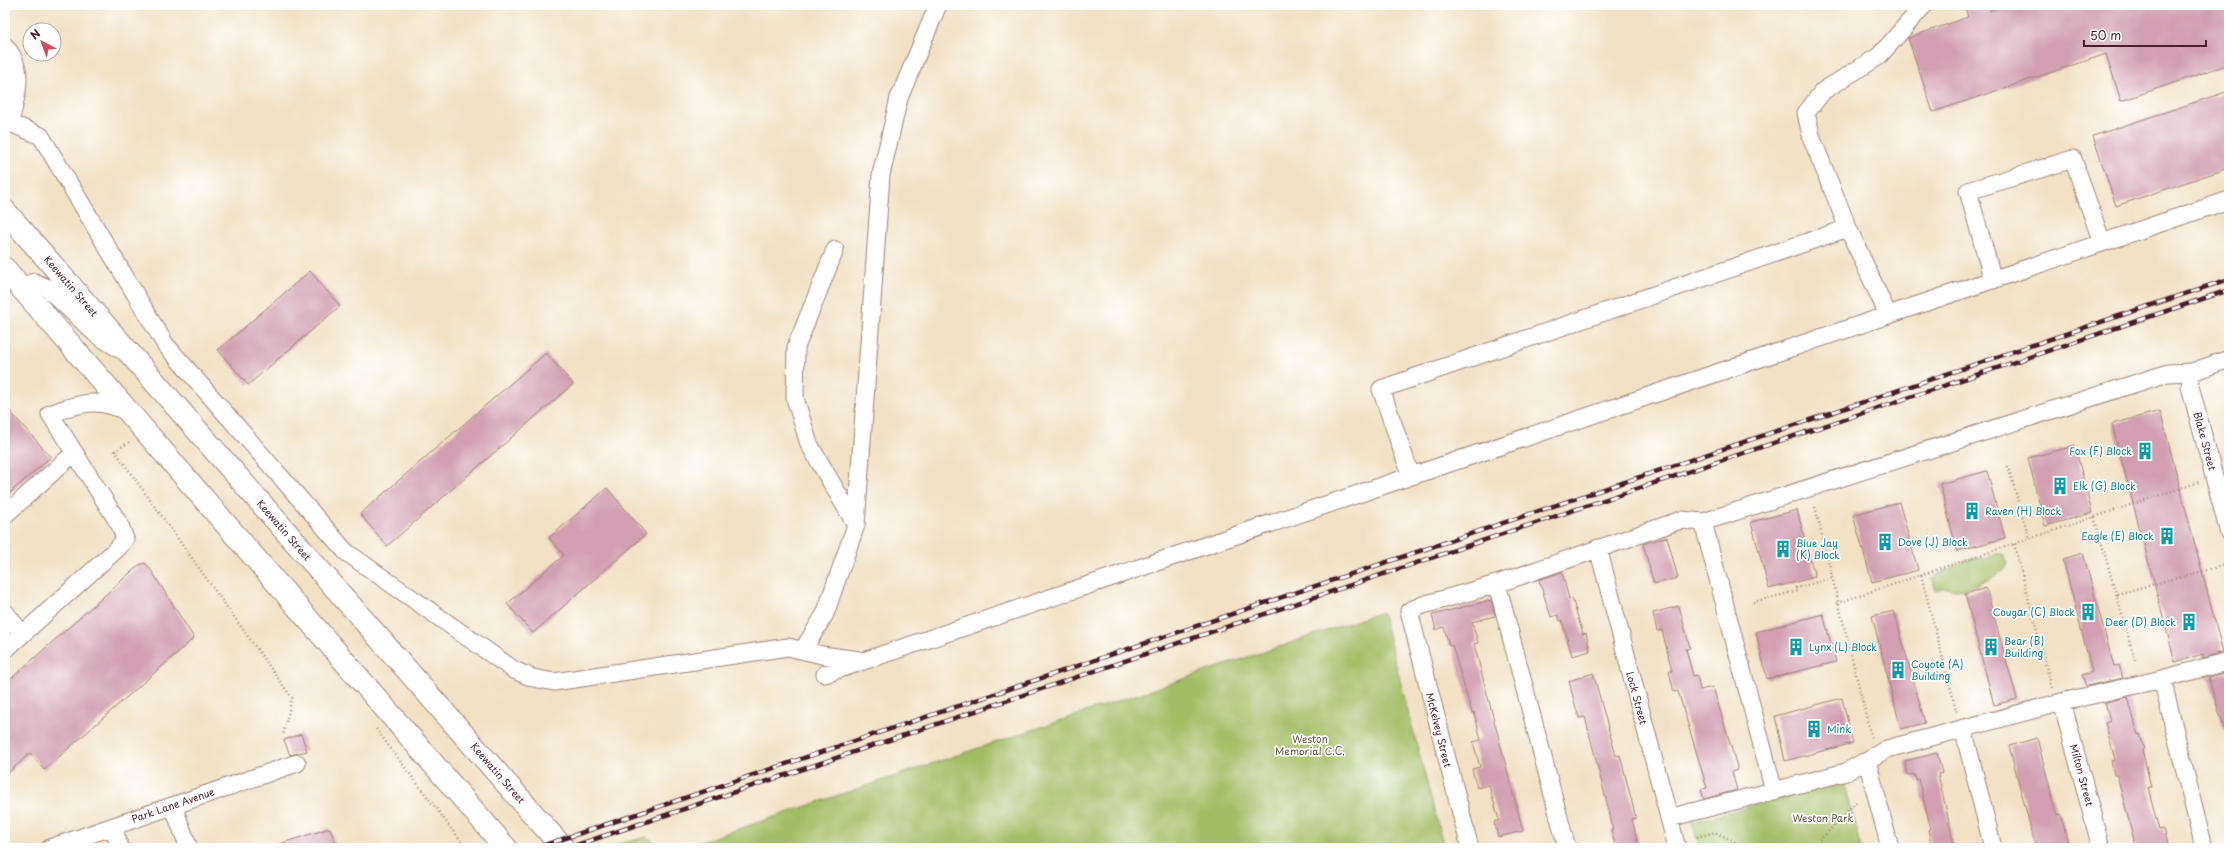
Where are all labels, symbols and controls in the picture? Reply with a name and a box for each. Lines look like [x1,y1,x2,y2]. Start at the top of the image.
north arrow [22,22,62,62]
scale bar [2084,22,2206,48]
text: N [26,25,44,43]
text: 50 m [2090,26,2121,44]
street label: Keewatin Street [41,252,102,320]
street label: Blake Street [2190,410,2221,472]
building icon: Fox (F) Block [2135,441,2155,461]
place label: Fox (F) Block [2069,443,2132,458]
building icon: Elk (G) Block [2050,476,2070,496]
place label: Elk (G) Block [2073,478,2136,493]
street label: Keewatin Street [254,496,315,564]
building icon: Raven (H) Block [1962,501,1982,521]
place label: Raven (H) Block [1985,503,2061,518]
building icon: Eagle (E) Block [2157,526,2177,546]
place label: Eagle (E) Block [2081,528,2154,543]
building icon: Dove (J) Block [1875,532,1895,552]
place label: Dove (J) Block [1898,534,1968,549]
place label: Blue Jay (K) Block [1796,535,1840,562]
building icon: Blue Jay (K) Block [1773,539,1793,559]
building icon: Cougar (C) Block [2078,602,2098,622]
place label: Cougar (C) Block [1993,604,2075,619]
building icon: Deer (D) Block [2179,612,2199,632]
place label: Deer (D) Block [2105,614,2176,629]
place label: Bear (B) Building [2004,633,2044,660]
building icon: Lynx (L) Block [1786,637,1806,657]
building icon: Bear (B) Building [1981,637,2001,657]
place label: Lynx (L) Block [1809,639,1877,654]
place label: Coyote (A) Building [1911,656,1964,683]
building icon: Coyote (A) Building [1888,660,1908,680]
street label: Lock Street [1623,670,1652,726]
street label: McKelvey Street [1422,691,1456,769]
building icon: Mink [1804,719,1824,739]
place label: Mink [1827,721,1851,736]
park label: Weston Memorial C.C. [1275,731,1345,758]
street label: Keewatin Street [468,739,529,807]
street label: Milton Street [2067,742,2098,808]
street label: Park Lane Avenue [129,783,217,826]
park label: Weston Park [1792,810,1854,825]

